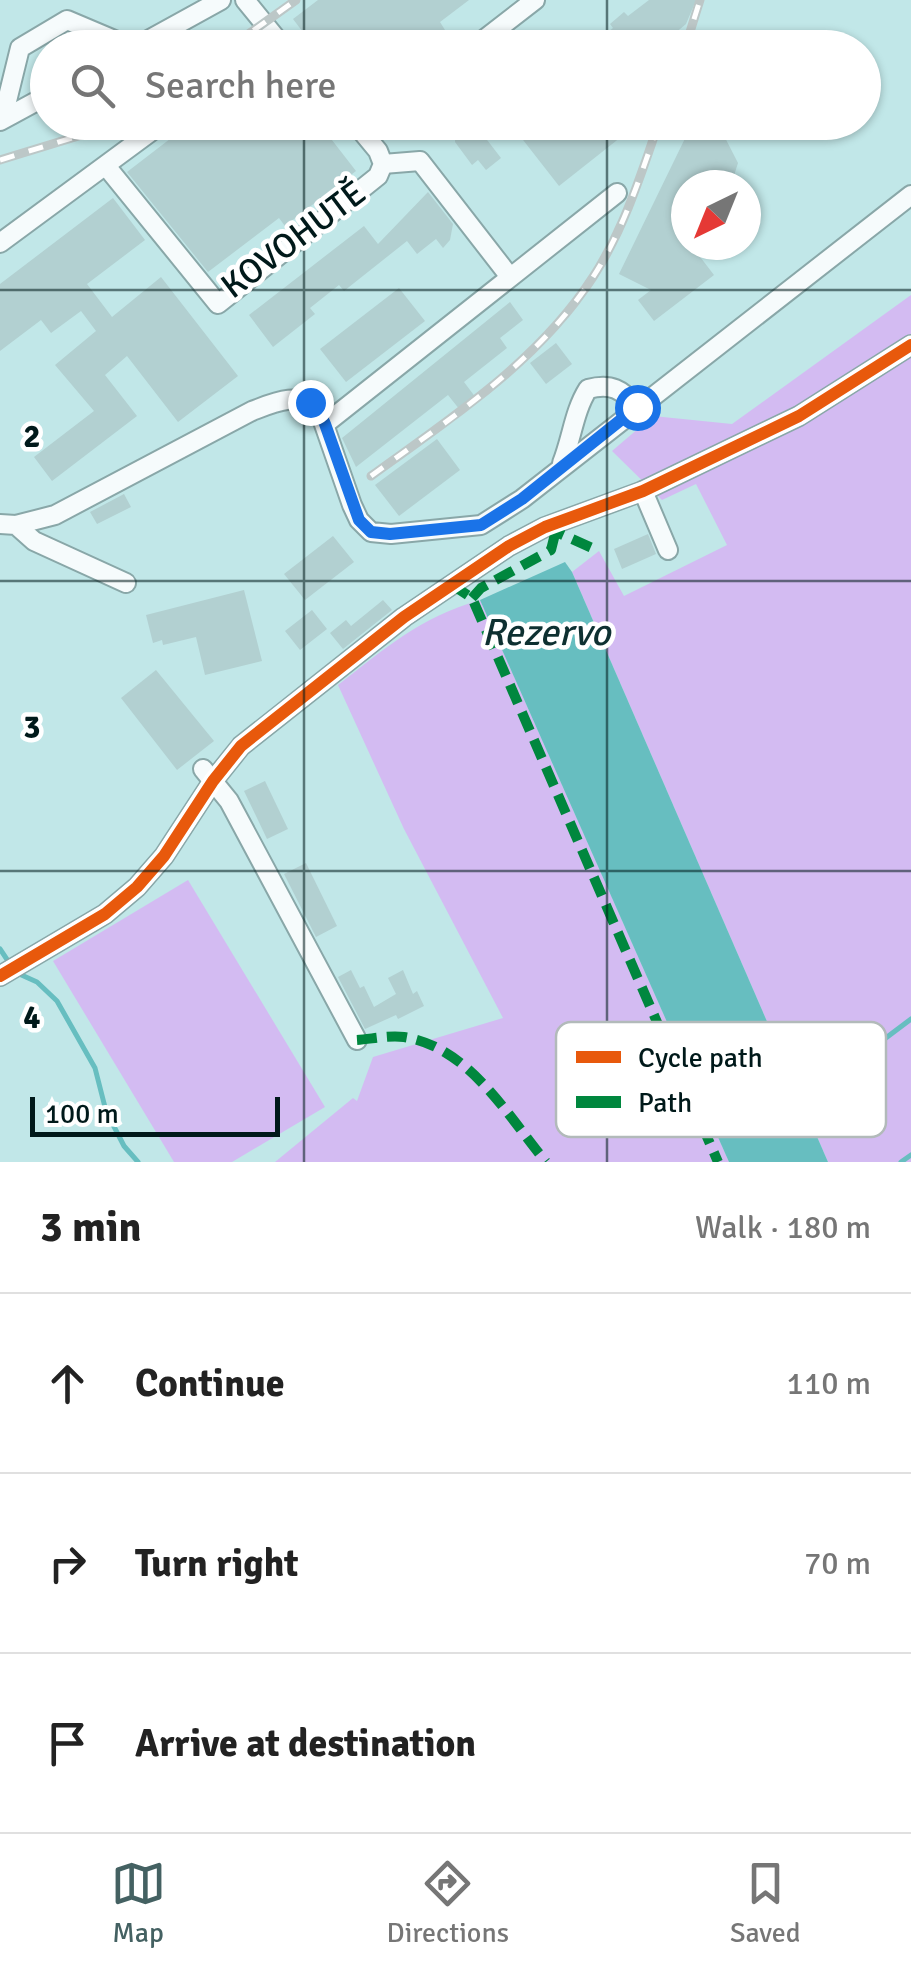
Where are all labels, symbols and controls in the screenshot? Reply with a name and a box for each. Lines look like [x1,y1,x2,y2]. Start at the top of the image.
search box [30,30,881,140]
icon: search [65,58,120,113]
text: Search here [145,62,337,109]
north arrow [671,170,761,260]
street label: KOVOHUTĚ [213,171,374,308]
route end [288,380,334,426]
route start [615,385,661,431]
text: 2 [23,417,41,456]
water label: Rezervo [482,609,612,656]
text: 3 [23,708,41,747]
text: 4 [23,998,41,1037]
legend [556,1022,886,1137]
text: Cycle path [638,1041,763,1075]
text: Path [638,1086,692,1120]
scale bar [30,1092,280,1136]
text: 100 m [45,1097,119,1131]
text: 3 min [40,1202,141,1253]
text: Walk · 180 m [695,1208,871,1247]
icon: ahead [40,1356,95,1411]
text: Continue [135,1360,285,1407]
text: 110 m [787,1364,871,1403]
icon: right [40,1536,95,1591]
text: Turn right [135,1540,299,1587]
text: 70 m [804,1544,871,1583]
icon: arrive [40,1716,95,1771]
text: Arrive at destination [135,1720,476,1767]
tab: Map [111,1856,166,1950]
tab: Directions [387,1856,509,1950]
tab: Saved [730,1856,800,1950]

